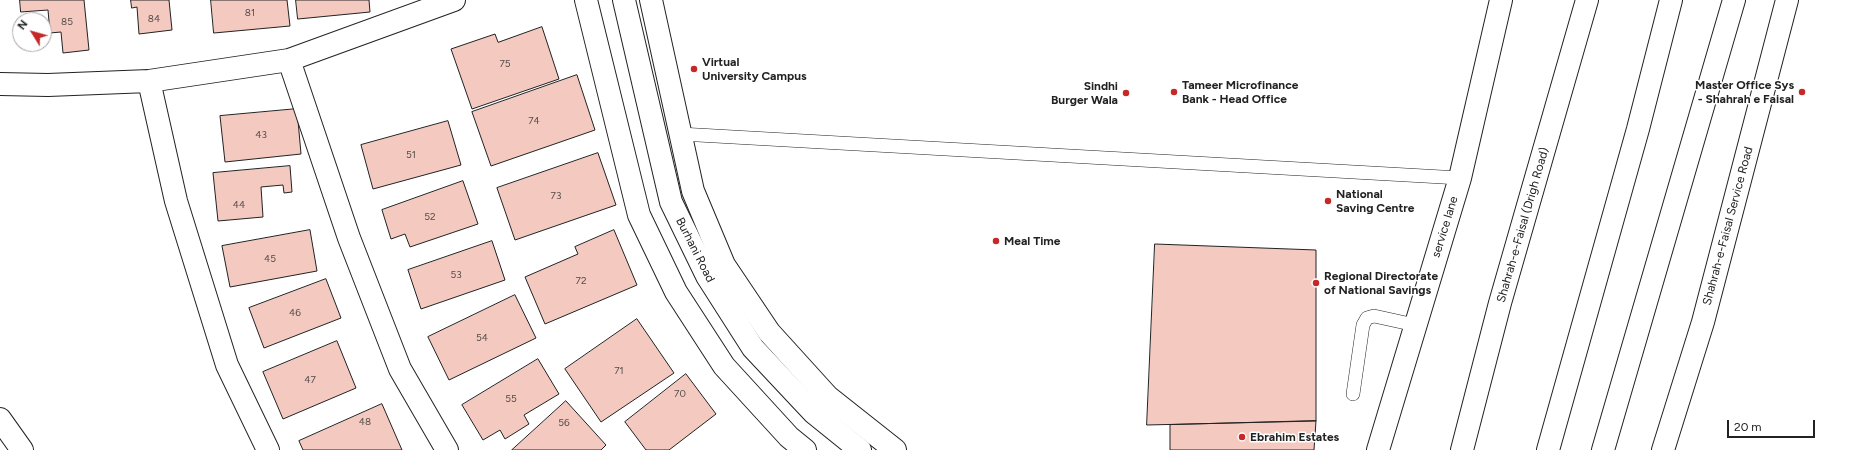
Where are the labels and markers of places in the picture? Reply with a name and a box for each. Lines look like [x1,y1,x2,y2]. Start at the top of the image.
place label: Virtual University Campus [702,55,807,83]
marker: Virtual University Campus [689,64,699,74]
place label: Tameer Microfinance Bank - Head Office [1182,78,1298,106]
place label: Master Office Sys - Shahrah e Faisal [1695,78,1794,106]
place label: Sindhi Burger Wala [1051,79,1118,107]
marker: Tameer Microfinance Bank - Head Office [1169,87,1179,97]
marker: Master Office Sys - Shahrah e Faisal [1797,87,1807,97]
marker: Sindhi Burger Wala [1121,88,1131,98]
place label: National Saving Centre [1336,187,1414,215]
marker: National Saving Centre [1323,196,1333,206]
place label: Meal Time [1004,234,1060,248]
marker: Meal Time [991,236,1001,246]
place label: Regional Directorate of National Savings [1324,269,1438,297]
marker: Regional Directorate of National Savings [1311,278,1321,288]
place label: Ebrahim Estates [1250,430,1339,444]
marker: Ebrahim Estates [1237,432,1247,442]

